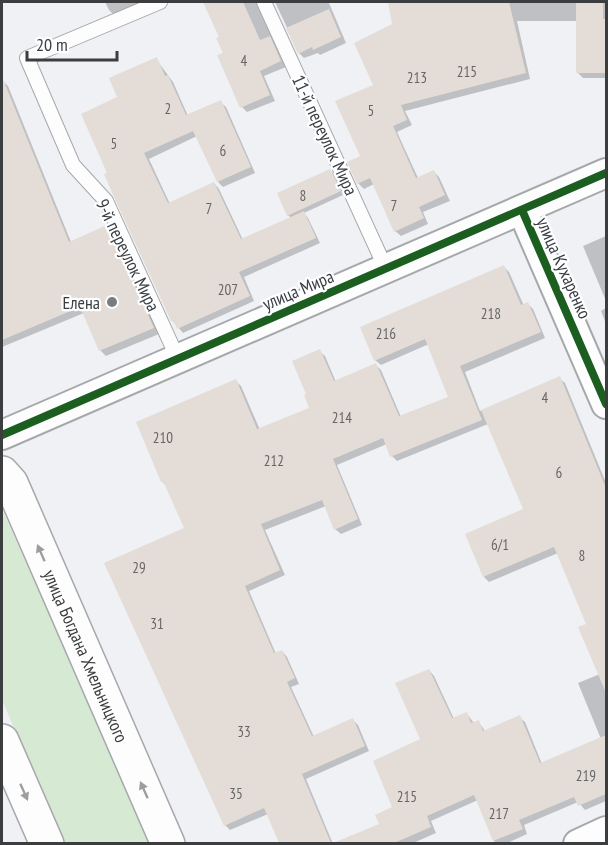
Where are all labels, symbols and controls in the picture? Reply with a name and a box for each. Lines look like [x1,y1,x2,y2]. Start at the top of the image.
scale bar [27,24,117,62]
text: 20 m [36,33,68,56]
house number: 4 [241,51,248,70]
house number: 215 [457,62,477,81]
house number: 213 [407,68,427,87]
street label: 11-й переулок Мира [287,71,363,199]
house number: 2 [165,99,171,118]
house number: 5 [368,101,374,120]
house number: 5 [111,134,117,153]
house number: 6 [220,141,227,160]
house number: 8 [300,186,306,205]
street label: 9-й переулок Мира [91,195,165,315]
house number: 7 [391,196,397,215]
house number: 7 [206,199,212,218]
street label: улица Кухаренко [531,214,597,322]
street label: улица Мира [259,265,337,315]
house number: 207 [218,280,238,299]
place label: Елена [63,291,100,314]
marker: Елена [105,295,119,309]
house number: 218 [481,304,501,323]
house number: 216 [376,324,396,343]
house number: 4 [542,388,549,407]
house number: 214 [332,408,352,427]
house number: 210 [153,428,173,447]
house number: 212 [264,451,284,470]
house number: 6 [556,463,563,482]
house number: 6/1 [491,535,509,554]
one-way arrow [36,544,46,562]
house number: 8 [579,546,585,565]
house number: 29 [132,558,146,577]
street label: улица Богдана Хмельницкого [39,566,134,746]
house number: 31 [150,614,164,633]
house number: 33 [237,722,251,741]
house number: 219 [576,766,596,785]
one-way arrow [139,781,149,799]
one-way arrow [19,784,29,802]
house number: 35 [229,784,243,803]
house number: 215 [397,787,417,806]
house number: 217 [489,804,509,823]

